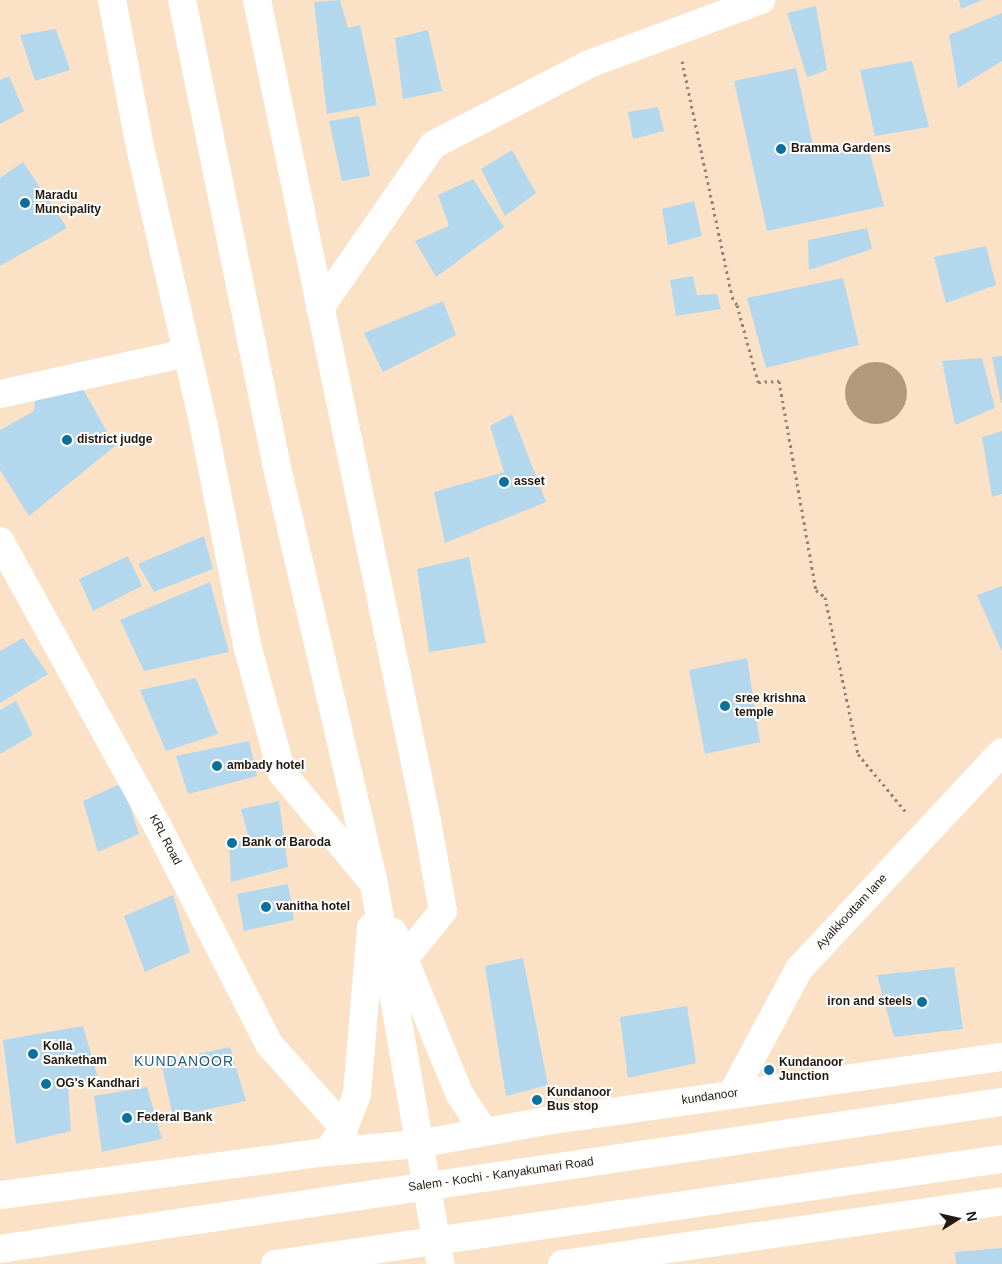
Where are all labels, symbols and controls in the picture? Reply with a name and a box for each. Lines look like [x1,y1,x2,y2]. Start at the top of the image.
place label: Bramma Gardens [791,142,891,156]
marker: Bramma Gardens [775,143,787,155]
place label: Maradu Muncipality [35,189,101,217]
marker: Maradu Muncipality [19,197,31,209]
place label: district judge [77,433,152,447]
marker: district judge [61,434,73,446]
place label: asset [514,475,545,489]
marker: asset [498,476,510,488]
place label: sree krishna temple [735,692,806,720]
marker: sree krishna temple [719,700,731,712]
place label: ambady hotel [227,759,304,773]
marker: ambady hotel [211,760,223,772]
street label: KRL Road [146,812,184,868]
place label: Bank of Baroda [242,836,331,850]
marker: Bank of Baroda [226,837,238,849]
street label: Ayalkkoottam lane [813,871,891,953]
place label: vanitha hotel [276,900,350,914]
marker: vanitha hotel [260,901,272,913]
place label: iron and steels [827,995,912,1009]
marker: iron and steels [916,996,928,1008]
place label: Kolla Sanketham [43,1040,107,1068]
marker: Kolla Sanketham [27,1048,39,1060]
district label: KUNDANOOR [133,1053,235,1069]
place label: Kundanoor Junction [779,1056,843,1084]
marker: Kundanoor Junction [763,1064,775,1076]
place label: OG's Kandhari [56,1077,140,1091]
marker: OG's Kandhari [40,1078,52,1090]
place label: Kundanoor Bus stop [547,1086,611,1114]
street label: kundanoor [681,1086,739,1108]
marker: Kundanoor Bus stop [531,1094,543,1106]
place label: Federal Bank [137,1111,212,1125]
marker: Federal Bank [121,1112,133,1124]
street label: Salem - Kochi - Kanyakumari Road [407,1155,595,1195]
north arrow [932,1194,982,1244]
text: N [963,1210,981,1223]

